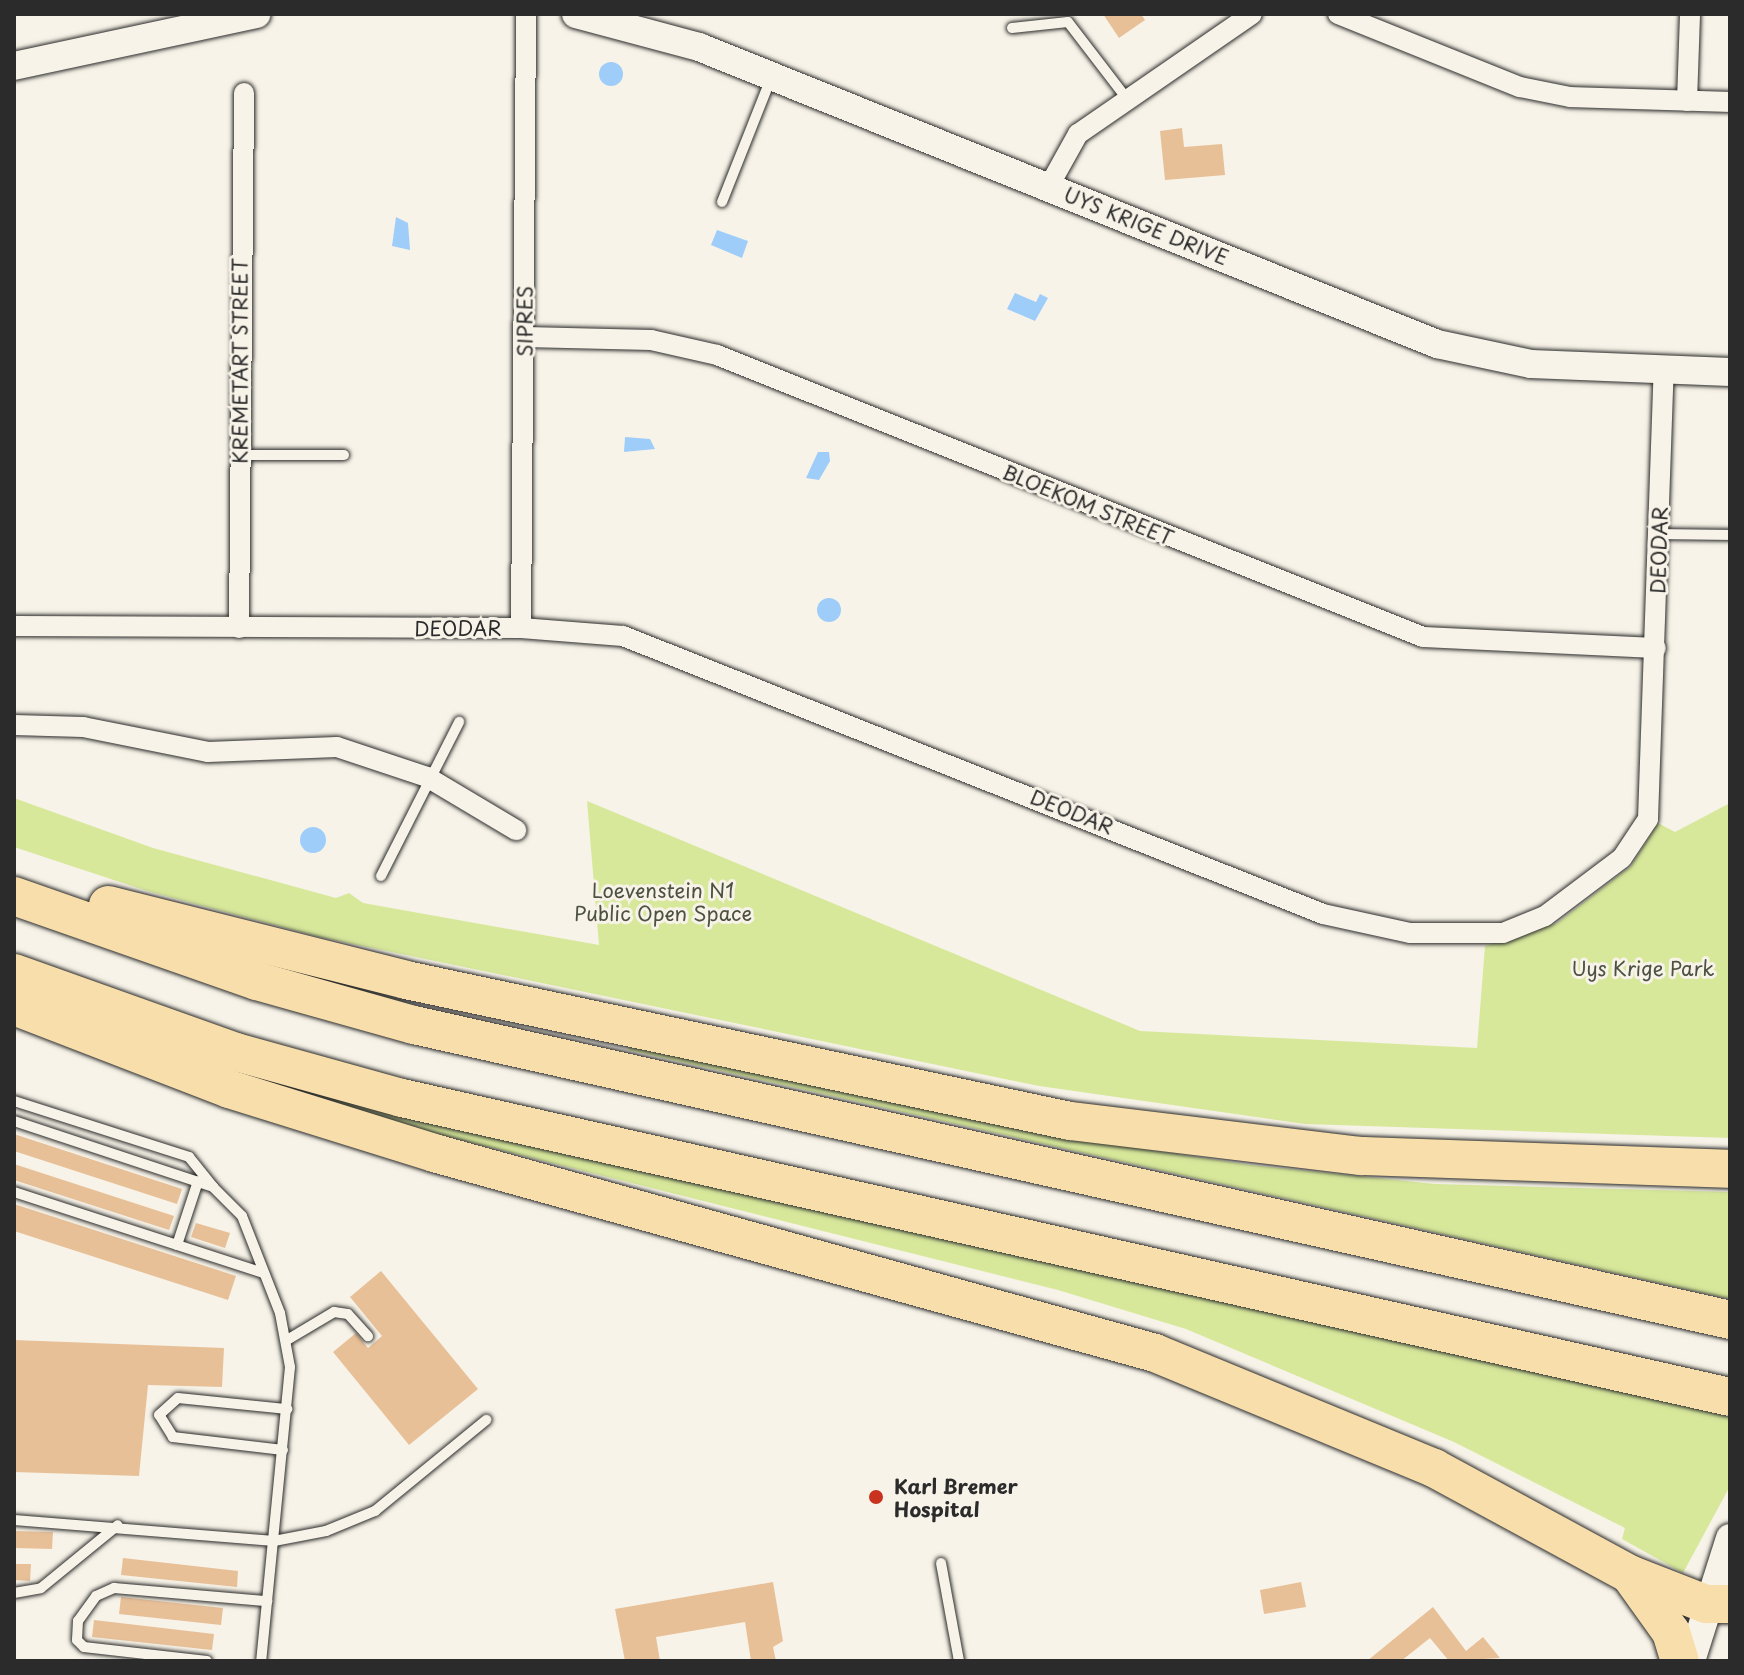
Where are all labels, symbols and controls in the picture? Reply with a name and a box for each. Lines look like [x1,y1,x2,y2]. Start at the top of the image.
street label: UYS KRIGE DRIVE [1060,182,1232,270]
street label: KREMETART STREET [228,256,252,466]
street label: SIPRES [513,285,537,357]
street label: BLOEKOM STREET [998,459,1178,551]
street label: DEODAR [1645,506,1673,594]
street label: DEODAR [414,616,502,640]
street label: DEODAR [1027,784,1117,840]
park label: Loevenstein N1 Public Open Space [573,878,753,925]
park label: Uys Krige Park [1571,956,1715,980]
place label: Karl Bremer Hospital [894,1474,1018,1521]
marker: Karl Bremer Hospital [865,1486,887,1508]

